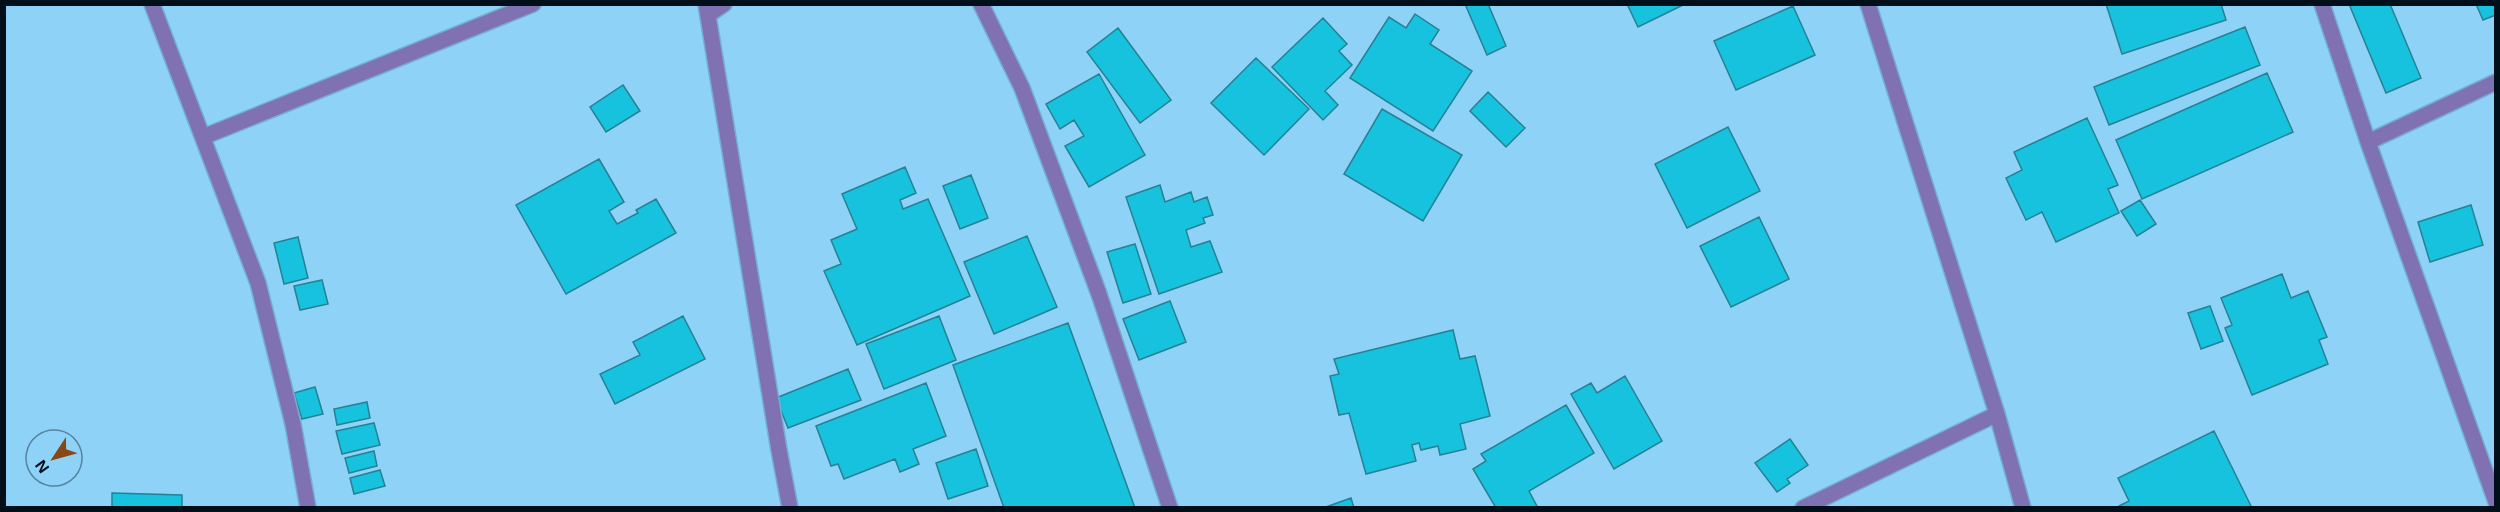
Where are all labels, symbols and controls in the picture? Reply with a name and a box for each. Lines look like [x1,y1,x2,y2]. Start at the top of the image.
north arrow [24,428,84,488]
text: N [32,457,53,476]

